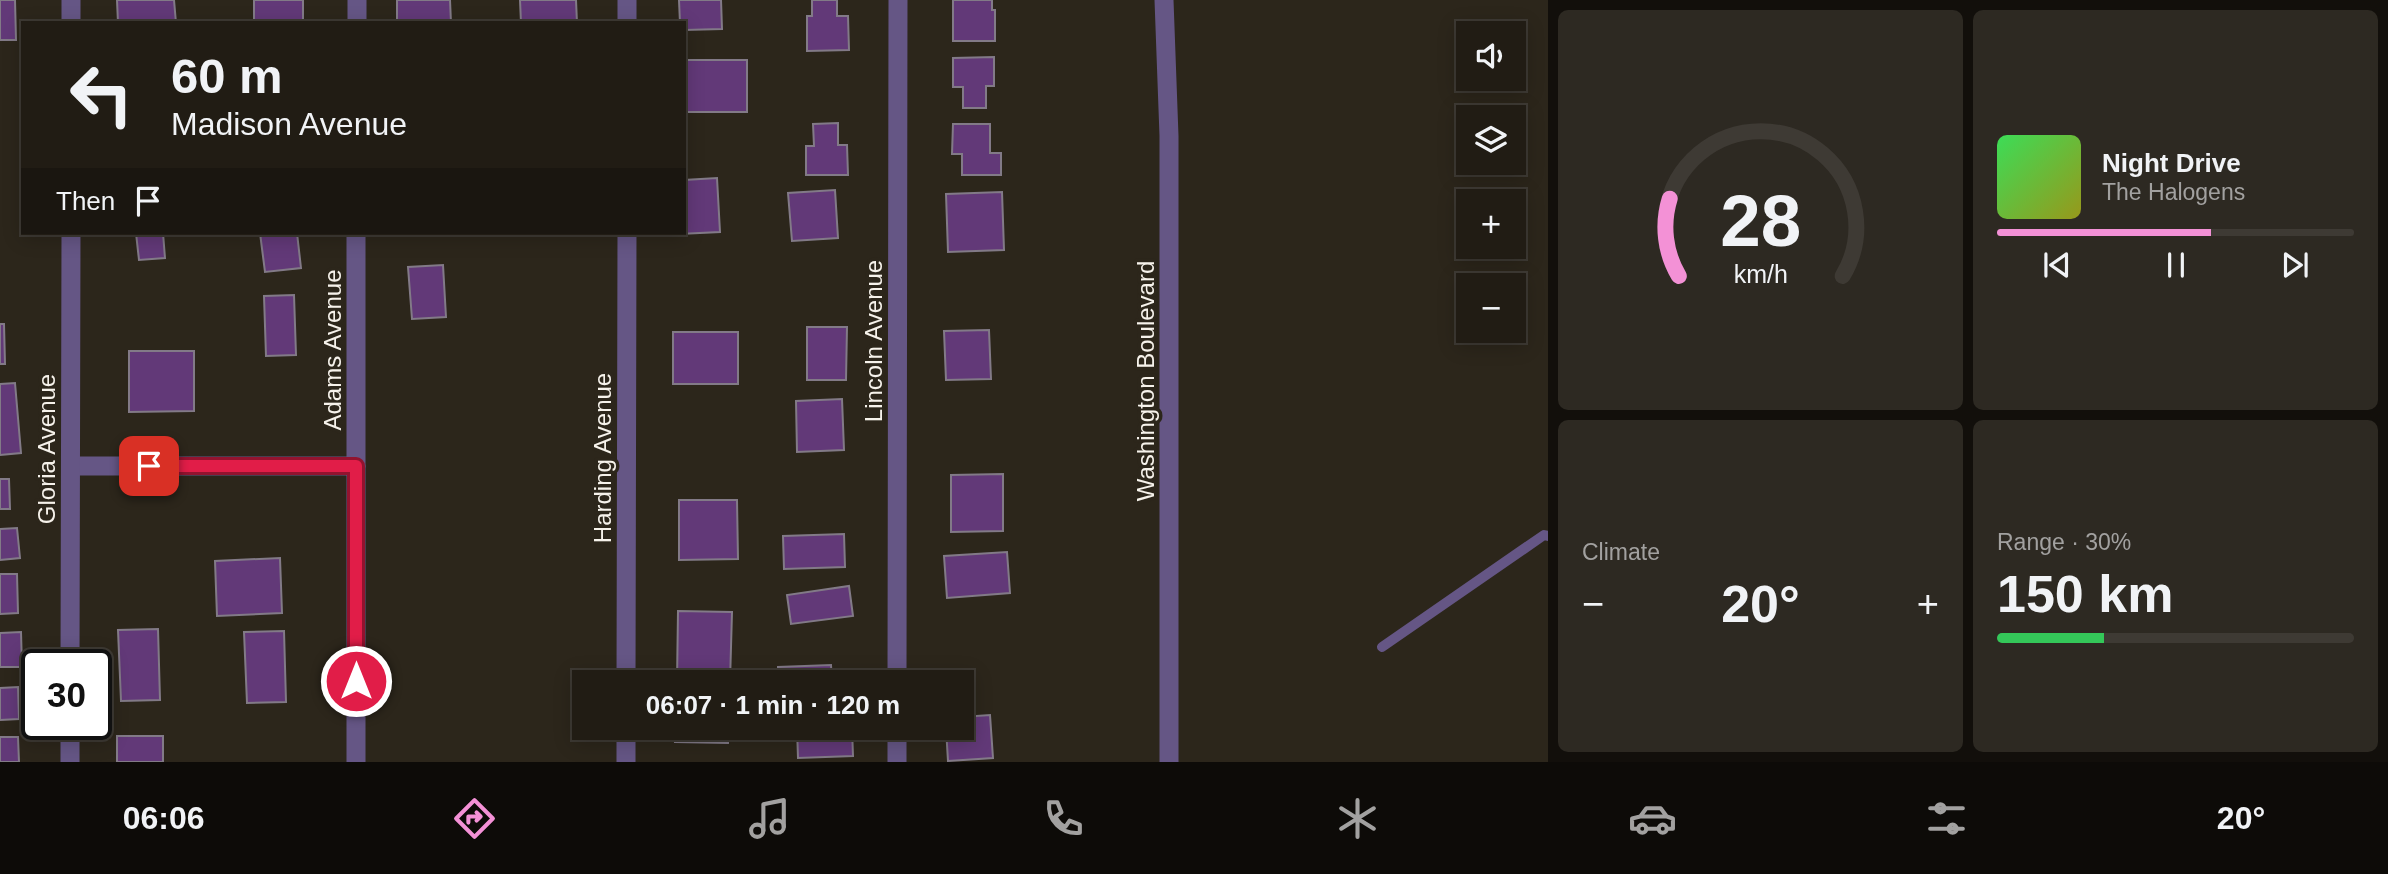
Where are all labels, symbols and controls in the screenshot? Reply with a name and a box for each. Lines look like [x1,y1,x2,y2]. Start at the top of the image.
map controls [1456,21,1526,343]
button: sound [1456,21,1526,91]
icon: left [56,49,147,140]
text: 60 m [171,49,283,103]
button: layers [1456,105,1526,175]
text: Madison Avenue [171,106,407,142]
text: Night Drive [2102,148,2241,178]
text: The Halogens [2102,179,2245,205]
text: 28 [1720,180,1801,261]
icon: arrive [129,182,167,220]
text: Then [56,186,115,216]
button: + [1456,189,1526,259]
icon: previous [2038,246,2076,284]
icon: pause [2157,246,2195,284]
icon: next [2276,246,2314,284]
street label: Lincoln Avenue [860,260,887,422]
text: km/h [1733,260,1788,288]
street label: Washington Boulevard [1132,261,1159,501]
street label: Adams Avenue [319,269,346,431]
button: − [1456,273,1526,343]
street label: Harding Avenue [589,373,616,543]
street label: Gloria Avenue [33,374,60,524]
pin [119,436,179,496]
icon: arrive [130,447,168,485]
text: Range · 30% [1997,529,2131,555]
text: Climate [1582,539,1660,565]
text: 150 km [1997,565,2173,623]
text: 20° [1721,575,1800,633]
text: − [1582,583,1604,625]
text: + [1917,583,1939,625]
position arrow [319,644,393,718]
speed limit sign: 30 [21,649,112,740]
text: 06:07 · 1 min · 120 m [646,690,900,720]
icon: directions [450,794,499,843]
icon: music [745,794,794,843]
icon: phone [1039,794,1088,843]
icon: climate [1333,794,1382,843]
icon: car [1628,794,1677,843]
icon: filters [1922,794,1971,843]
text: 06:06 [123,800,205,836]
text: 20° [2217,800,2265,836]

